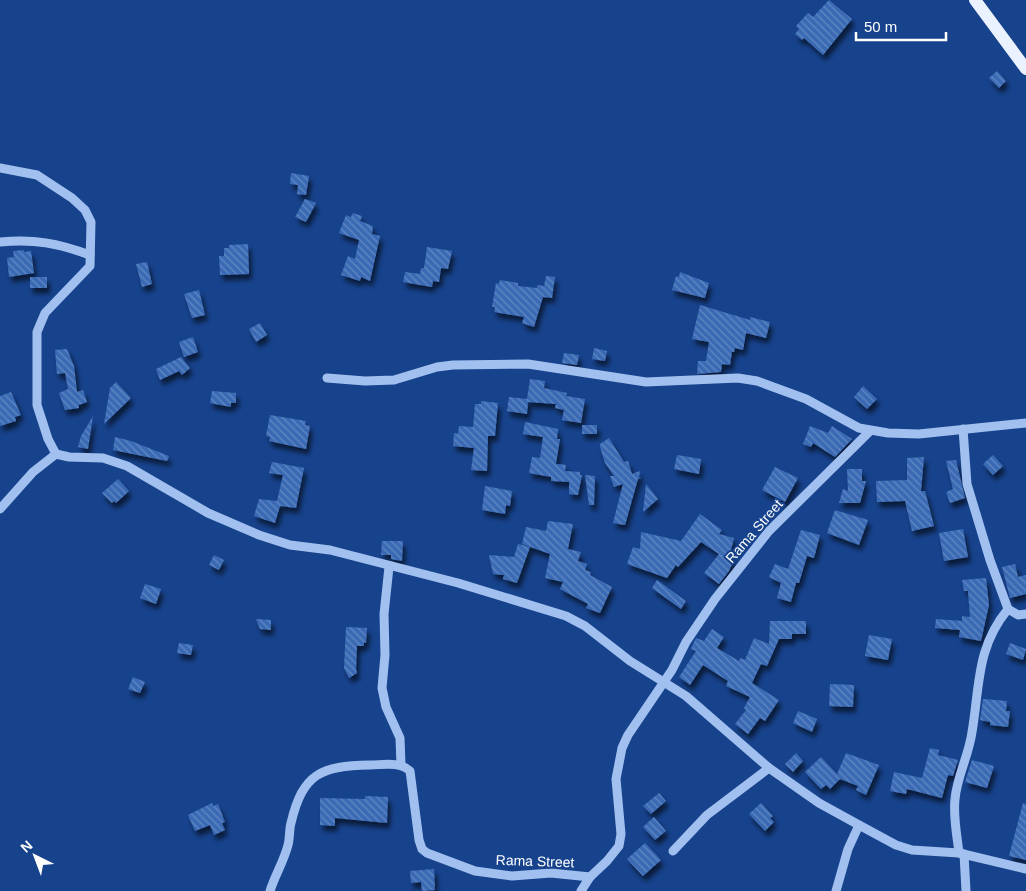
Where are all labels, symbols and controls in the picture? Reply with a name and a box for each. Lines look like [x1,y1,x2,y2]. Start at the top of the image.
scale bar [856,10,946,42]
text: 50 m [864,18,897,35]
street label: Rama Street [722,496,786,566]
north arrow [10,831,60,881]
text: N [17,837,35,856]
street label: Rama Street [495,852,575,870]

